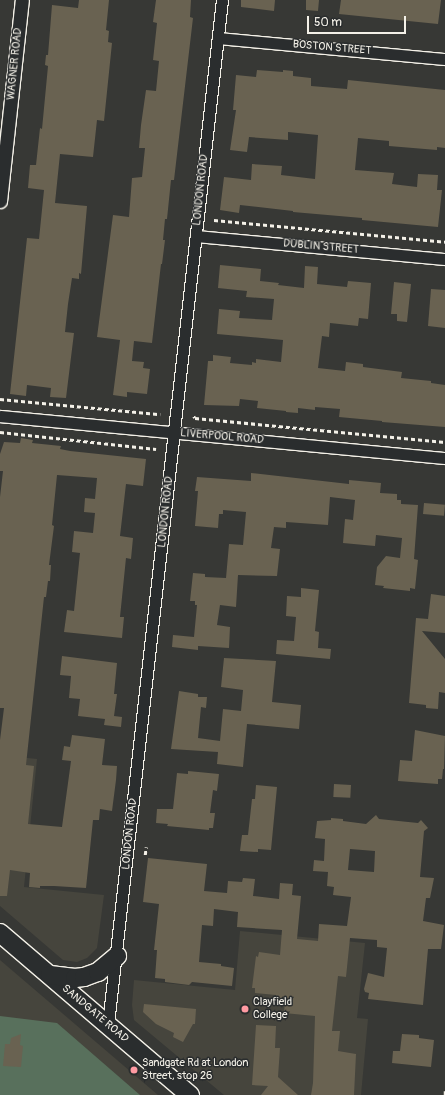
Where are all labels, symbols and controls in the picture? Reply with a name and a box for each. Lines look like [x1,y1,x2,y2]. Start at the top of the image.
scale bar [309,8,408,34]
text: 50 m [314,15,342,30]
street label: WAGNER ROAD [5,27,25,101]
street label: BOSTON STREET [292,38,372,58]
street label: LONDON ROAD [191,154,211,226]
street label: DUBLIN STREET [283,237,359,257]
street label: LIVERPOOL ROAD [180,427,264,447]
street label: LONDON ROAD [156,476,176,548]
street label: LONDON ROAD [120,798,140,870]
street label: SANDGATE ROAD [59,982,131,1046]
place label: Clayfield College [253,996,292,1022]
marker: Clayfield College [240,1004,250,1014]
place label: Sandgate Rd at London Street, stop 26 [142,1057,248,1083]
marker: Sandgate Rd at London Street, stop 26 [129,1065,139,1075]

